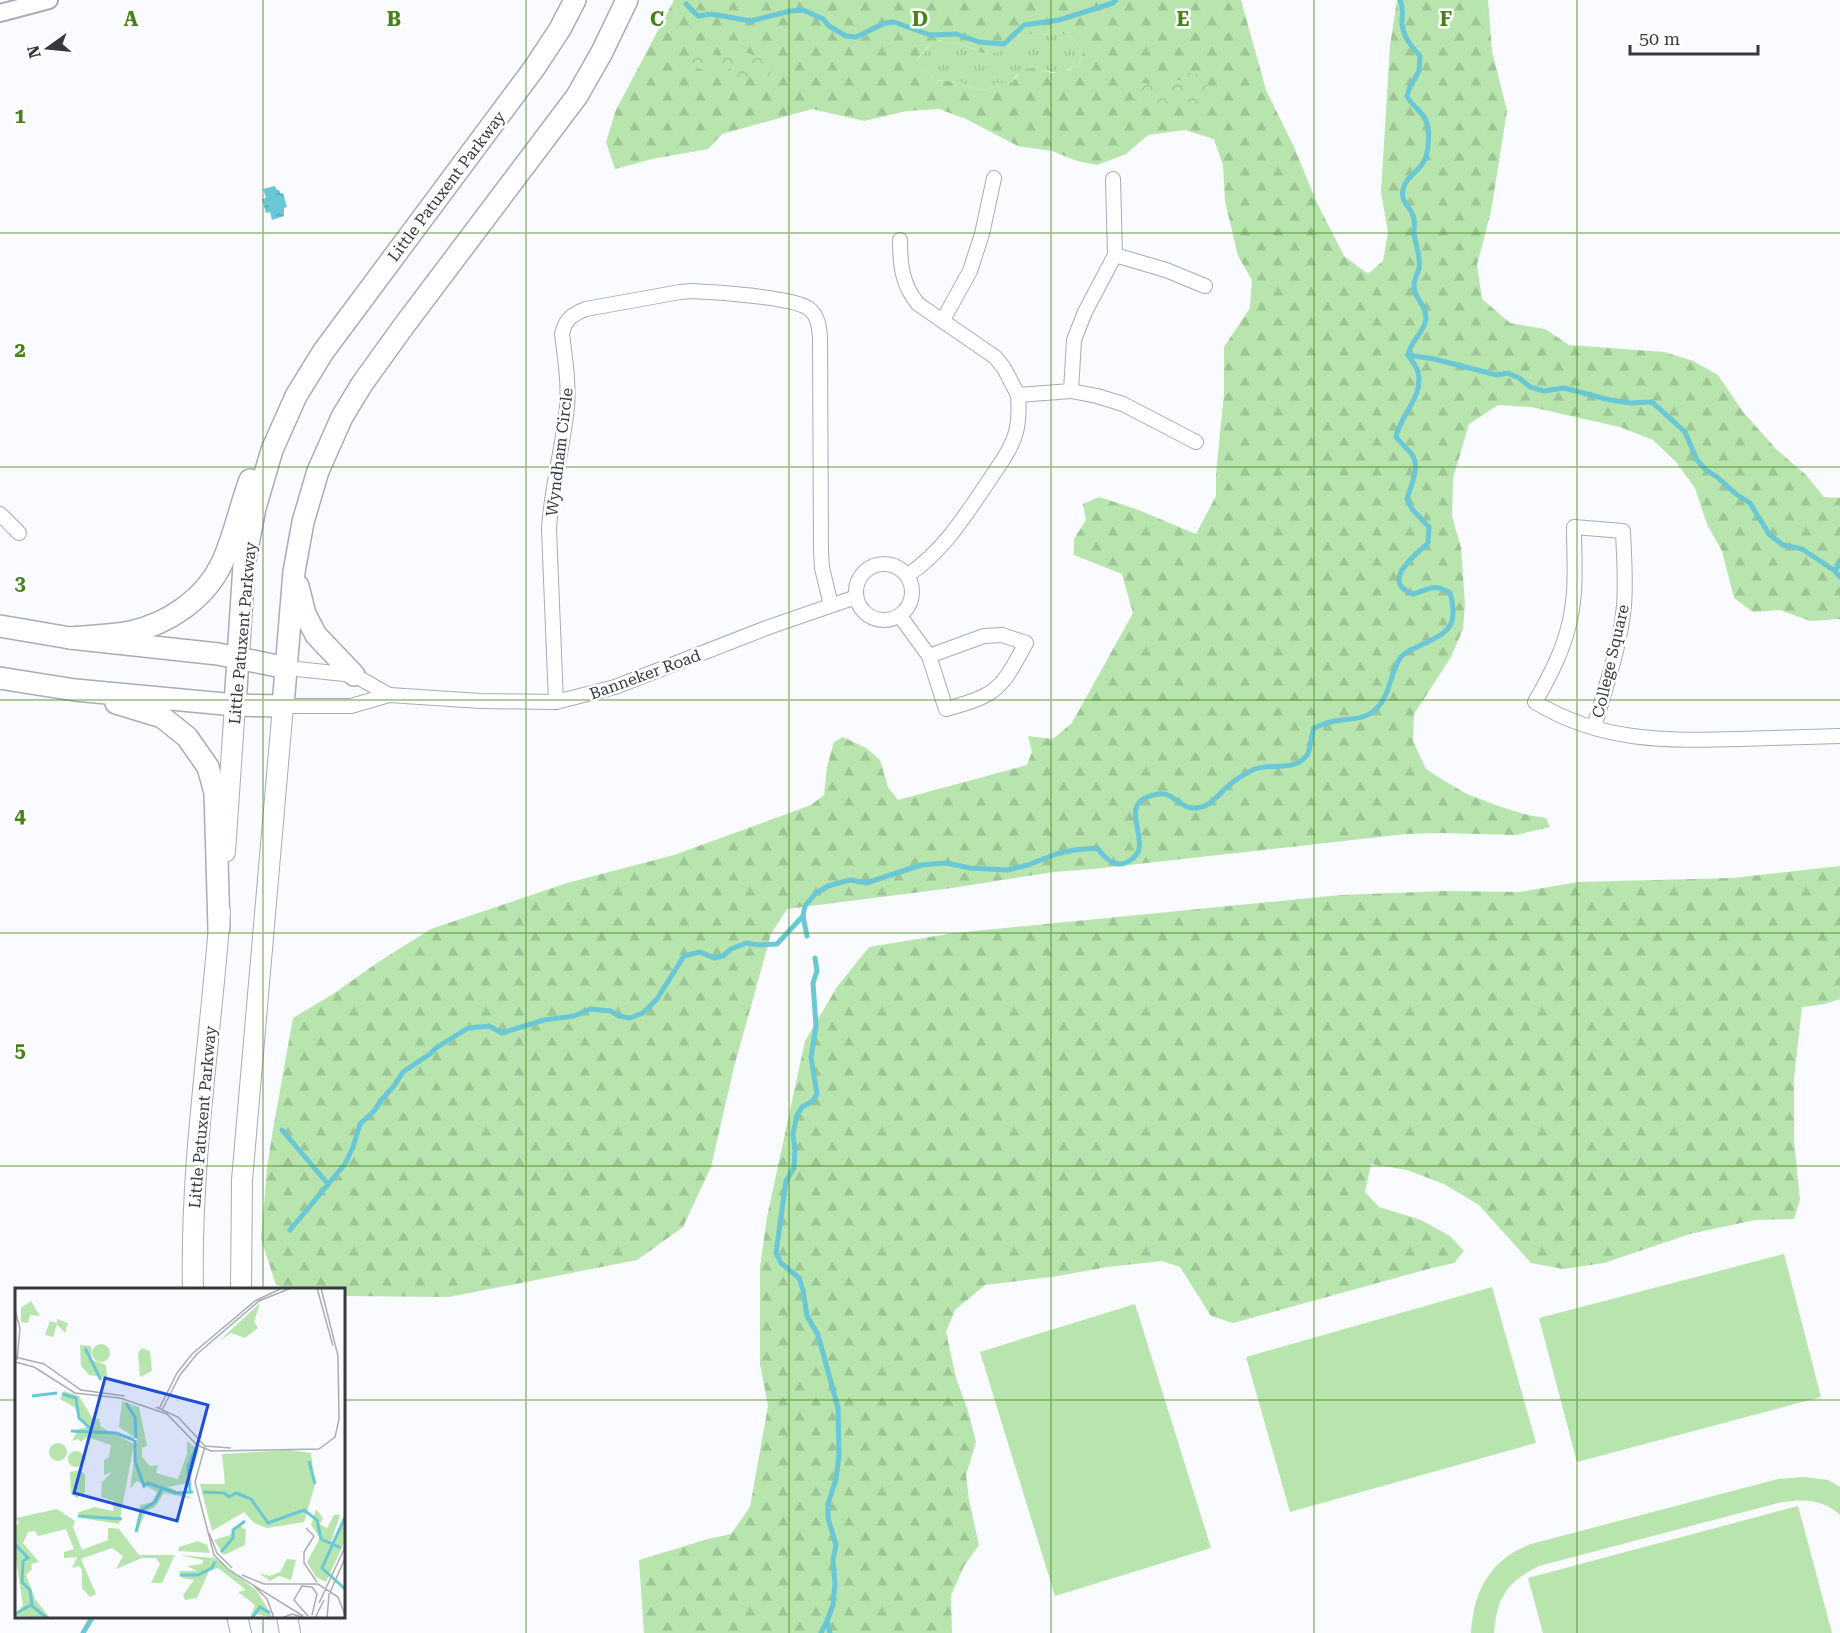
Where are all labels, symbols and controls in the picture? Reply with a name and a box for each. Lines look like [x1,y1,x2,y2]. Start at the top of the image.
text: A [124,7,139,31]
text: B [387,7,401,31]
text: C [650,7,664,31]
text: D [912,7,928,31]
text: E [1177,7,1190,31]
text: F [1440,7,1452,31]
north arrow [18,18,78,78]
scale bar [1630,18,1758,56]
text: 50 m [1639,28,1680,49]
text: N [23,43,45,60]
text: 1 [14,104,26,128]
street label: Little Patuxent Parkway [384,107,509,265]
text: 2 [14,338,26,362]
street label: Wyndham Circle [542,386,577,517]
street label: Little Patuxent Parkway [225,540,260,725]
text: 3 [14,571,26,595]
street label: College Square [1588,602,1633,720]
street label: Banneker Road [587,646,703,703]
text: 4 [14,804,26,828]
street label: Little Patuxent Parkway [185,1024,220,1209]
text: 5 [14,1038,26,1062]
inset map [15,1288,345,1618]

